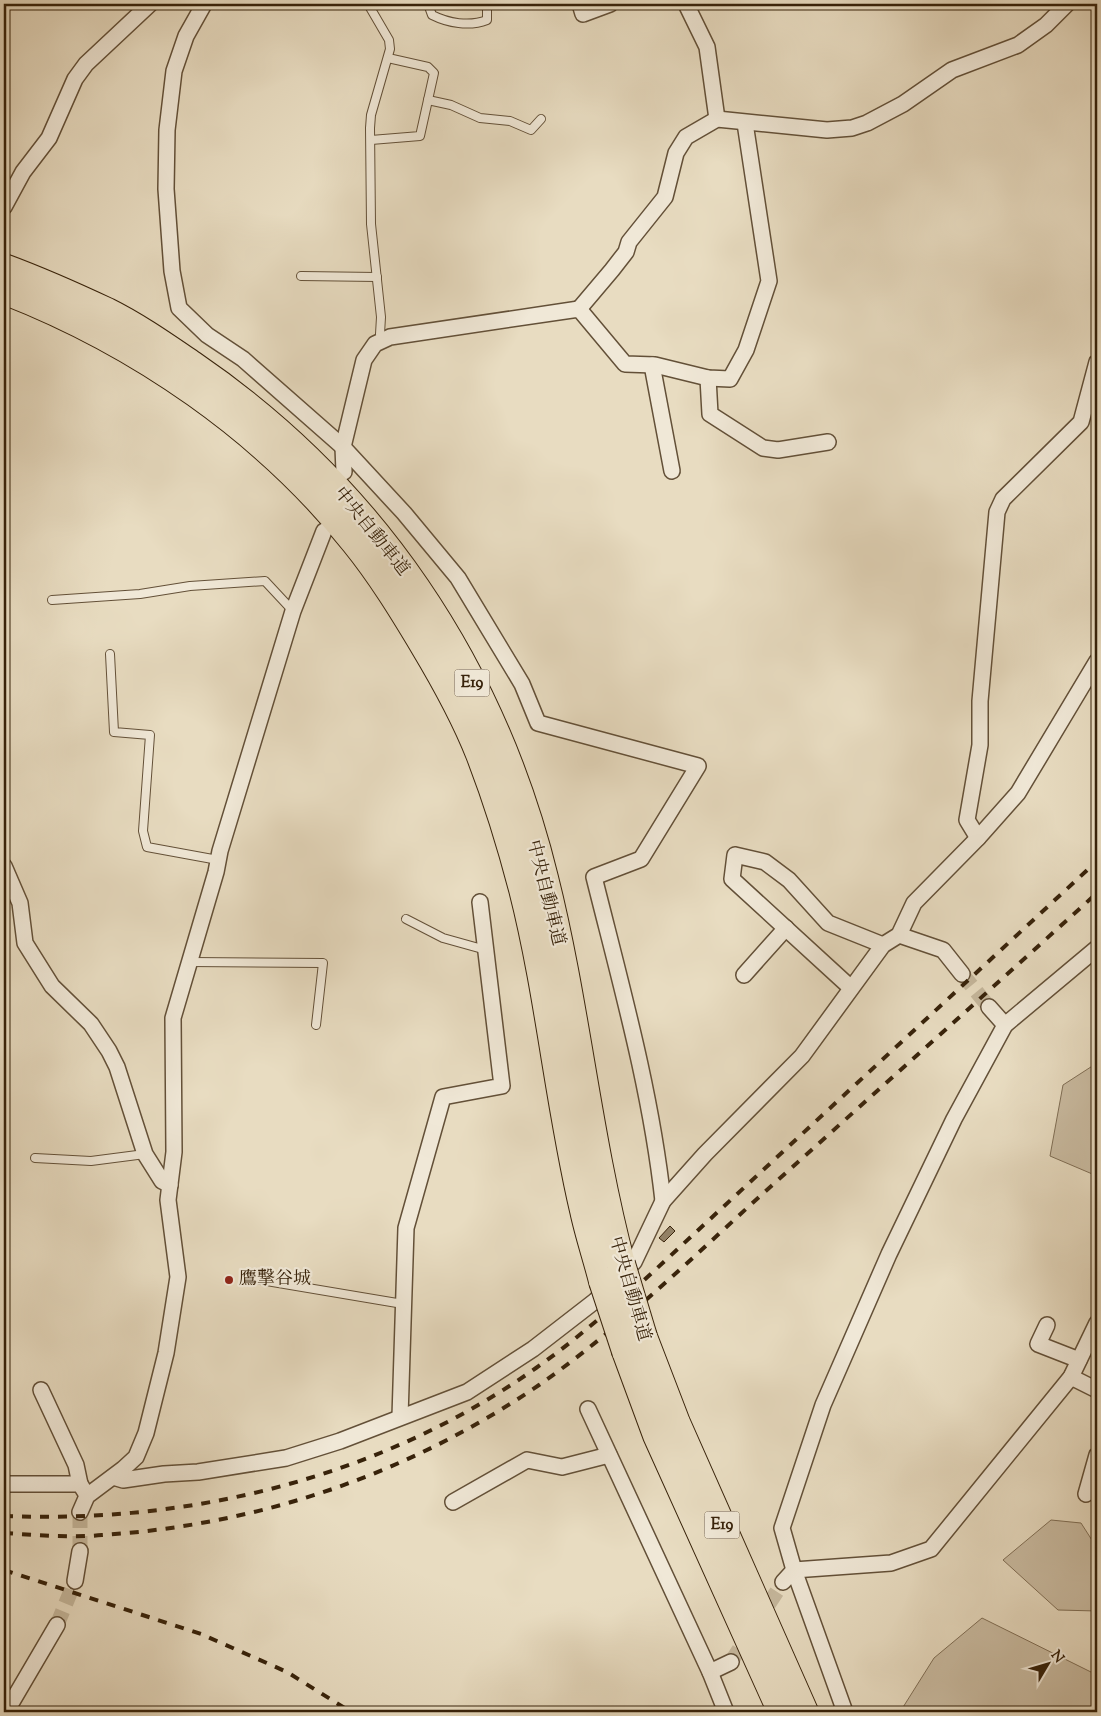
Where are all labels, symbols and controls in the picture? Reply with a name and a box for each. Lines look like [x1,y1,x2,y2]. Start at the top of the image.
street label: 中央自動車道 [327,482,415,582]
road number: E19 [454,670,490,696]
street label: 中央自動車道 [519,837,571,949]
street label: 中央自動車道 [602,1234,656,1344]
place label: 鷹撃谷城 [239,1267,311,1293]
marker: 鷹撃谷城 [223,1274,235,1286]
road number: E19 [704,1512,740,1538]
north arrow [1024,1638,1074,1688]
text: N [1045,1647,1068,1668]

